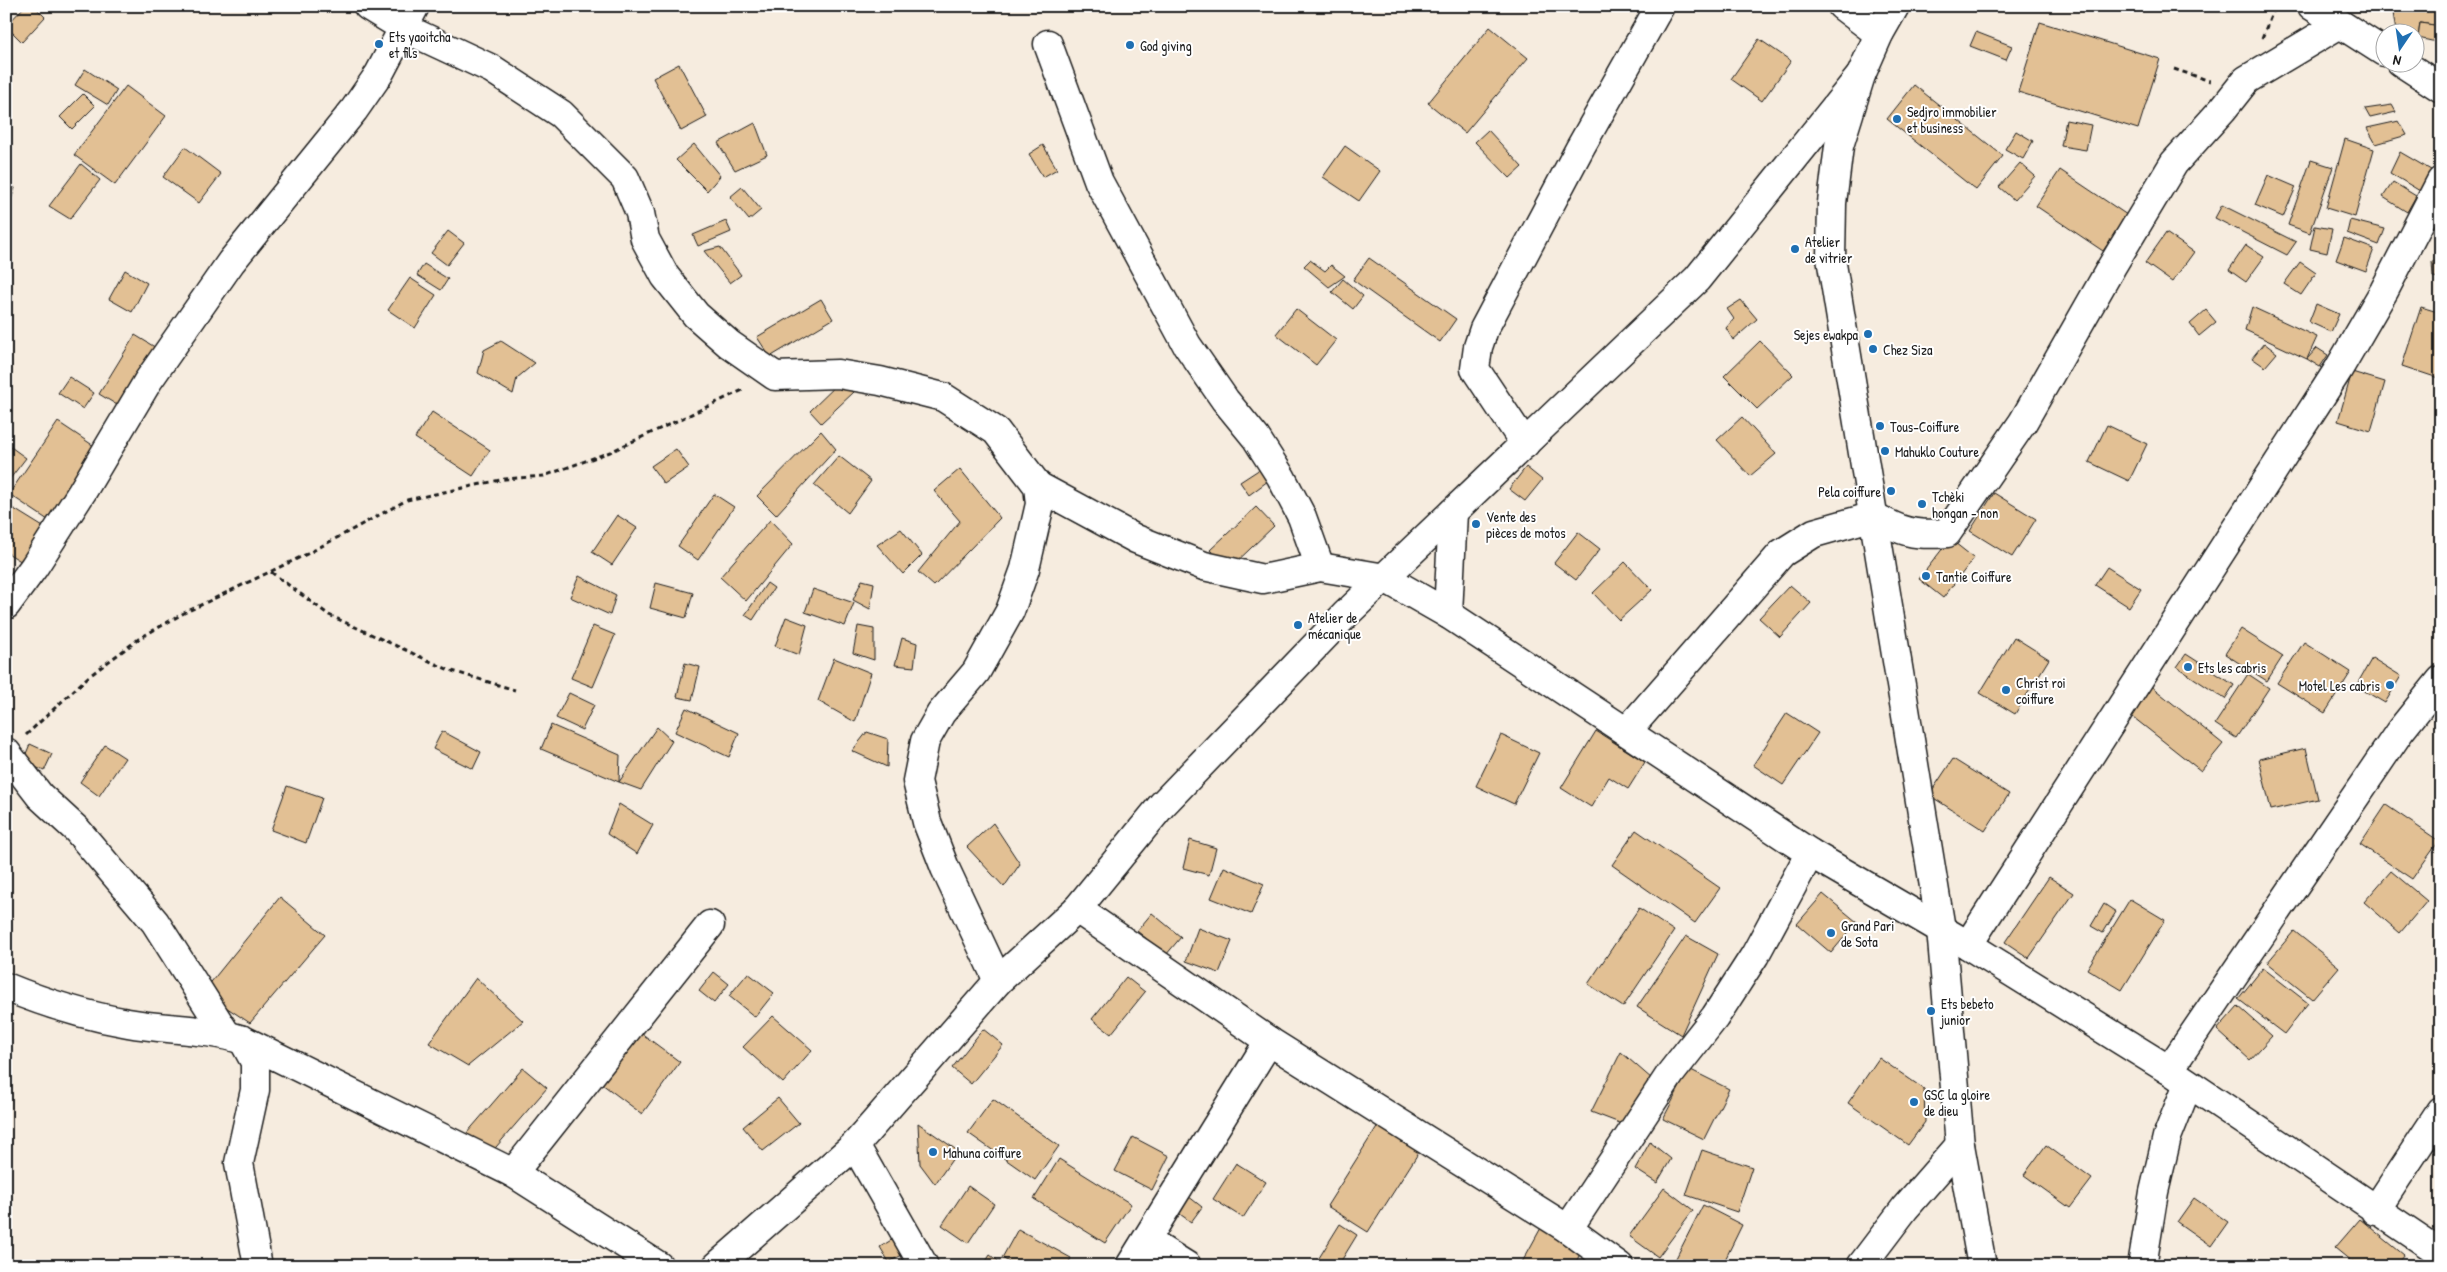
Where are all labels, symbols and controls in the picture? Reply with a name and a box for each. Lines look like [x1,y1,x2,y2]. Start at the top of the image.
north arrow [2374,22,2424,72]
place label: Ets yaoitcha et fils [389,27,451,62]
place label: God giving [1140,36,1192,56]
marker: Ets yaoitcha et fils [373,38,385,50]
marker: God giving [1124,39,1136,51]
text: N [2391,51,2403,71]
place label: Sedjro immobilier et business [1907,102,1997,137]
marker: Sedjro immobilier et business [1891,113,1903,125]
place label: Atelier de vitrier [1805,232,1853,267]
marker: Atelier de vitrier [1789,243,1801,255]
place label: Sejes ewakpa [1794,325,1859,345]
marker: Sejes ewakpa [1862,328,1874,340]
place label: Chez Siza [1883,340,1933,359]
marker: Chez Siza [1867,343,1879,355]
place label: Tous-Coiffure [1890,417,1960,436]
marker: Tous-Coiffure [1874,420,1886,432]
place label: Mahuklo Couture [1895,442,1979,461]
marker: Mahuklo Couture [1879,445,1891,457]
place label: Pela coiffure [1818,482,1881,501]
marker: Pela coiffure [1885,485,1897,497]
place label: Tchèki hongan - non [1932,487,1998,523]
marker: Tchèki hongan - non [1916,498,1928,510]
place label: Vente des pièces de motos [1486,507,1566,543]
marker: Vente des pièces de motos [1470,518,1482,530]
place label: Tantie Coiffure [1936,567,2012,586]
marker: Tantie Coiffure [1920,570,1932,582]
place label: Atelier de mécanique [1308,608,1362,644]
marker: Atelier de mécanique [1292,619,1304,631]
place label: Ets les cabris [2198,658,2266,677]
marker: Ets les cabris [2182,661,2194,673]
place label: Christ roi coiffure [2016,673,2066,708]
place label: Motel Les cabris [2299,676,2380,695]
marker: Motel Les cabris [2384,679,2396,691]
marker: Christ roi coiffure [2000,684,2012,696]
place label: Grand Pari de Sota [1841,916,1894,951]
marker: Grand Pari de Sota [1825,927,1837,939]
place label: Ets bebeto junior [1939,994,1994,1030]
marker: Ets bebeto junior [1925,1005,1937,1017]
place label: GSC la gloire de dieu [1924,1085,1991,1120]
marker: GSC la gloire de dieu [1908,1096,1920,1108]
place label: Mahuna coiffure [943,1143,1022,1162]
marker: Mahuna coiffure [927,1146,939,1158]

